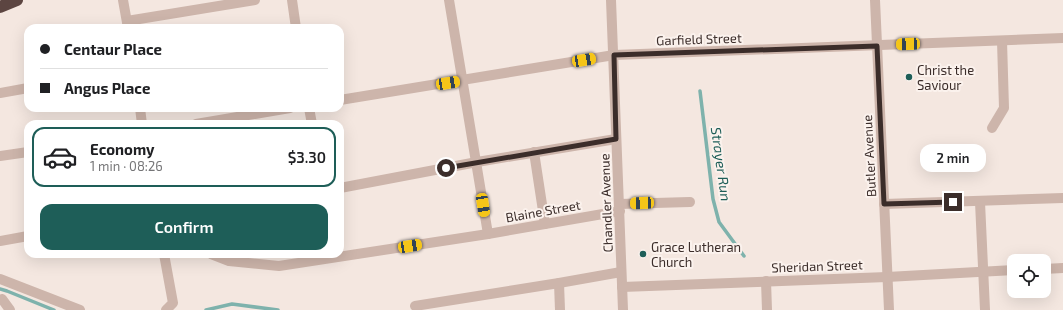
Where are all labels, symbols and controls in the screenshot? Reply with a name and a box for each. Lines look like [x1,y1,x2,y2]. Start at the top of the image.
street label: Garfield Street [656,30,742,48]
car [896,38,920,50]
text: Centaur Place [64,40,162,58]
car [571,52,597,68]
place label: Christ the Saviour [917,62,974,93]
marker: Christ the Saviour [904,72,914,82]
car [435,75,461,91]
text: Angus Place [64,79,150,97]
street label: Butler Avenue [859,114,879,198]
water label: Strayer Run [708,126,735,202]
icon: car [42,139,78,175]
text: Economy [90,140,155,158]
callout: 2 min [920,144,986,172]
text: $3.30 [288,148,326,166]
text: 2 min [937,150,969,166]
street label: Chandler Avenue [596,153,616,253]
text: 1 min · 08:26 [90,158,163,174]
route start [437,159,455,177]
car [475,192,491,218]
route end [944,193,962,211]
street label: Blaine Street [504,197,582,225]
car [630,197,654,209]
button: Confirm [40,204,328,250]
car [397,238,423,254]
place label: Grace Lutheran Church [651,239,741,270]
marker: Grace Lutheran Church [638,249,648,259]
map controls [1007,254,1051,298]
button: locate [1007,254,1051,298]
street label: Sheridan Street [771,256,863,276]

